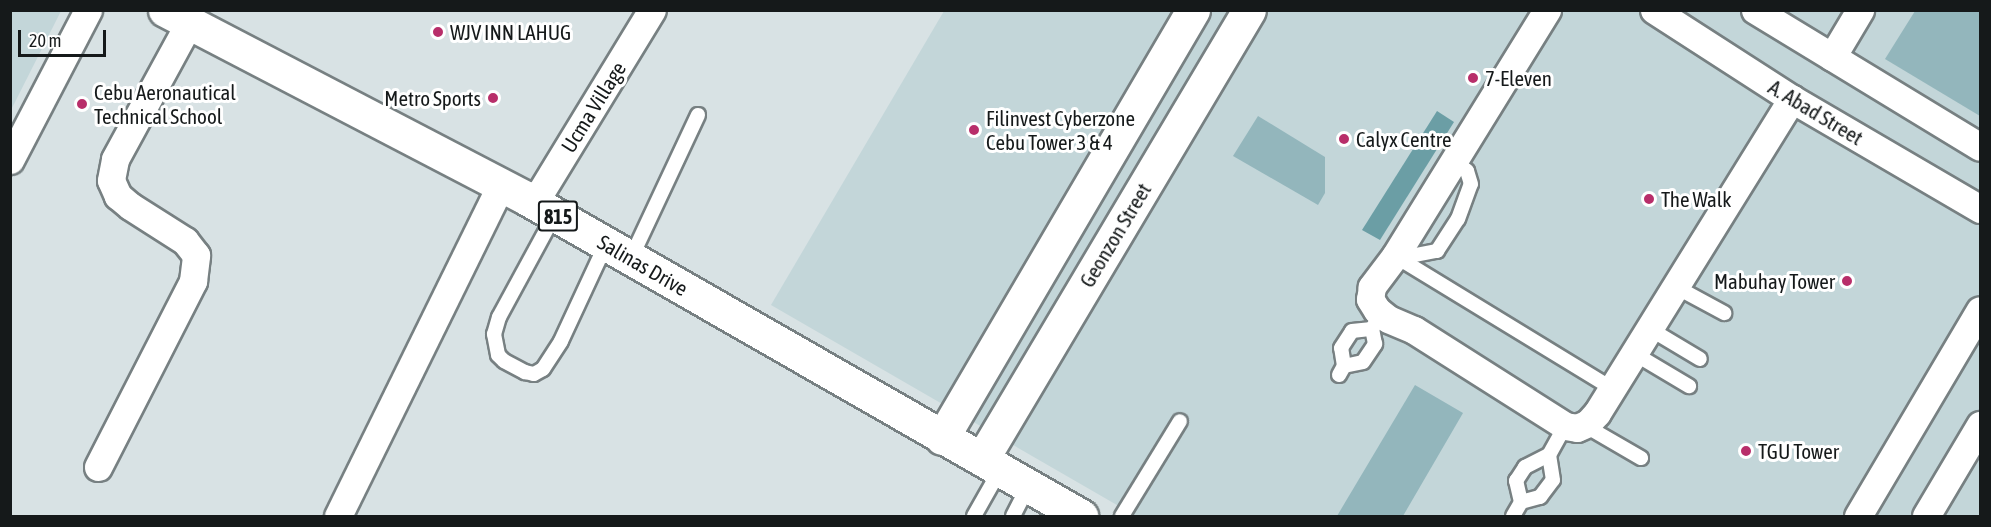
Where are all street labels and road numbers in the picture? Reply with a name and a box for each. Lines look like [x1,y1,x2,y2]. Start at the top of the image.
street label: Ucma Village [555,57,631,157]
street label: A. Abad Street [1764,74,1868,150]
street label: Geonzon Street [1074,178,1156,292]
road number: 815 [537,199,579,233]
street label: Salinas Drive [593,229,693,301]

